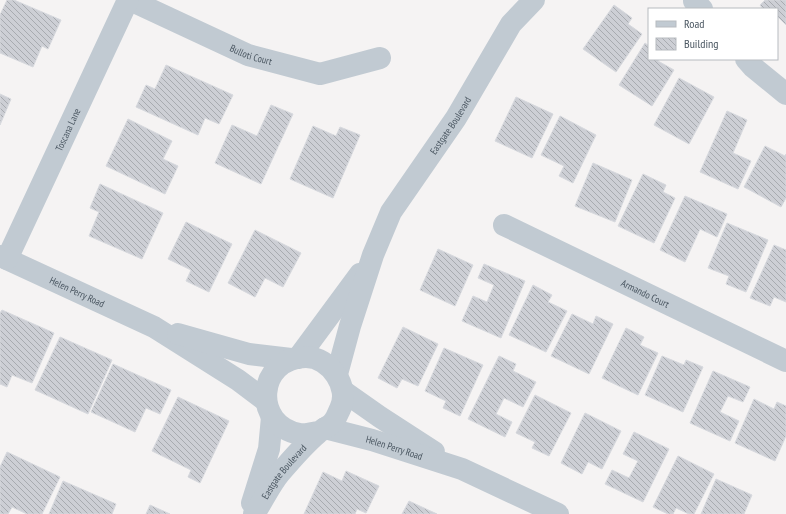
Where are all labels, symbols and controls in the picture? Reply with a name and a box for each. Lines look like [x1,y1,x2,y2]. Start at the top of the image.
legend [648,8,778,60]
text: Road [684,16,704,31]
text: Building [684,36,719,51]
street label: Bulloti Court [228,41,274,68]
street label: Eastgate Boulevard [427,94,474,157]
street label: Toscana Lane [52,106,83,153]
street label: Helen Perry Road [48,273,107,310]
street label: Armando Court [619,276,672,310]
street label: Helen Perry Road [365,432,424,462]
street label: Eastgate Boulevard [258,441,309,501]

